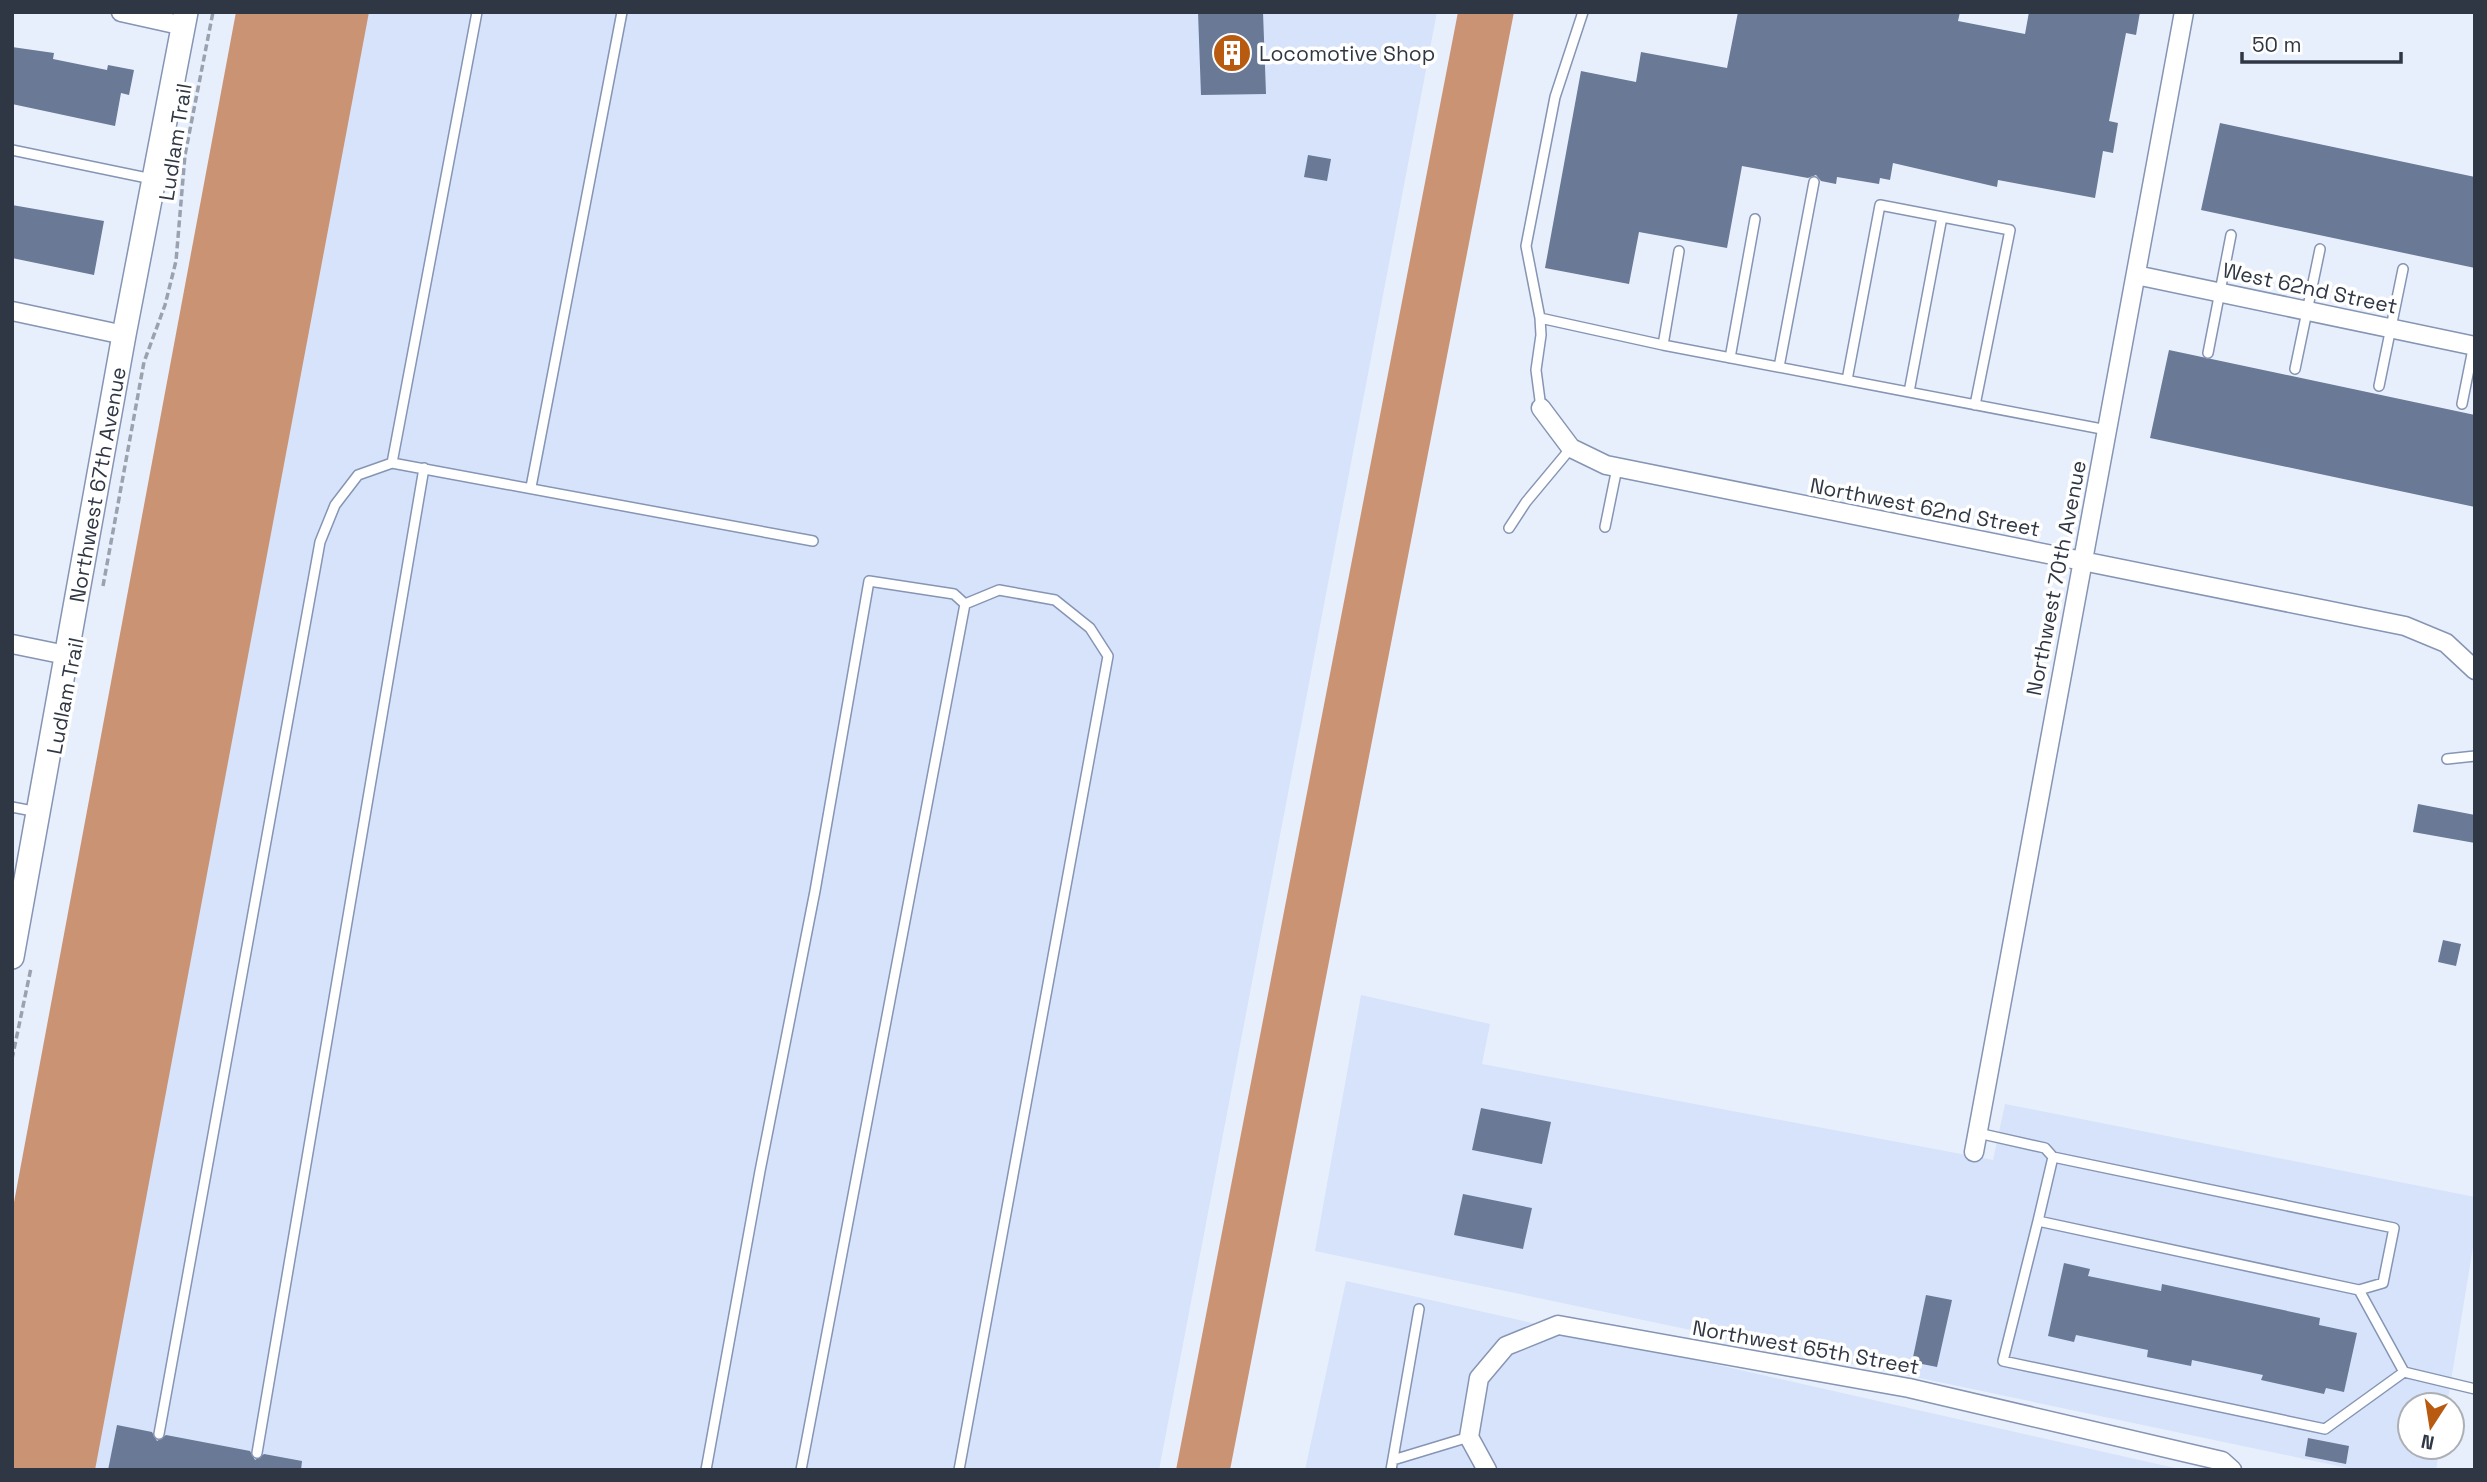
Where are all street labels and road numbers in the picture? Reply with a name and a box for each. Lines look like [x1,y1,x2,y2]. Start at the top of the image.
street label: Ludlam Trail [152,81,198,203]
street label: West 62nd Street [2220,256,2400,320]
street label: Northwest 67th Avenue [63,365,131,604]
street label: Northwest 70th Avenue [2020,458,2092,698]
street label: Northwest 62nd Street [1808,471,2042,543]
street label: Ludlam Trail [40,635,90,757]
street label: Northwest 65th Street [1691,1314,1921,1380]

